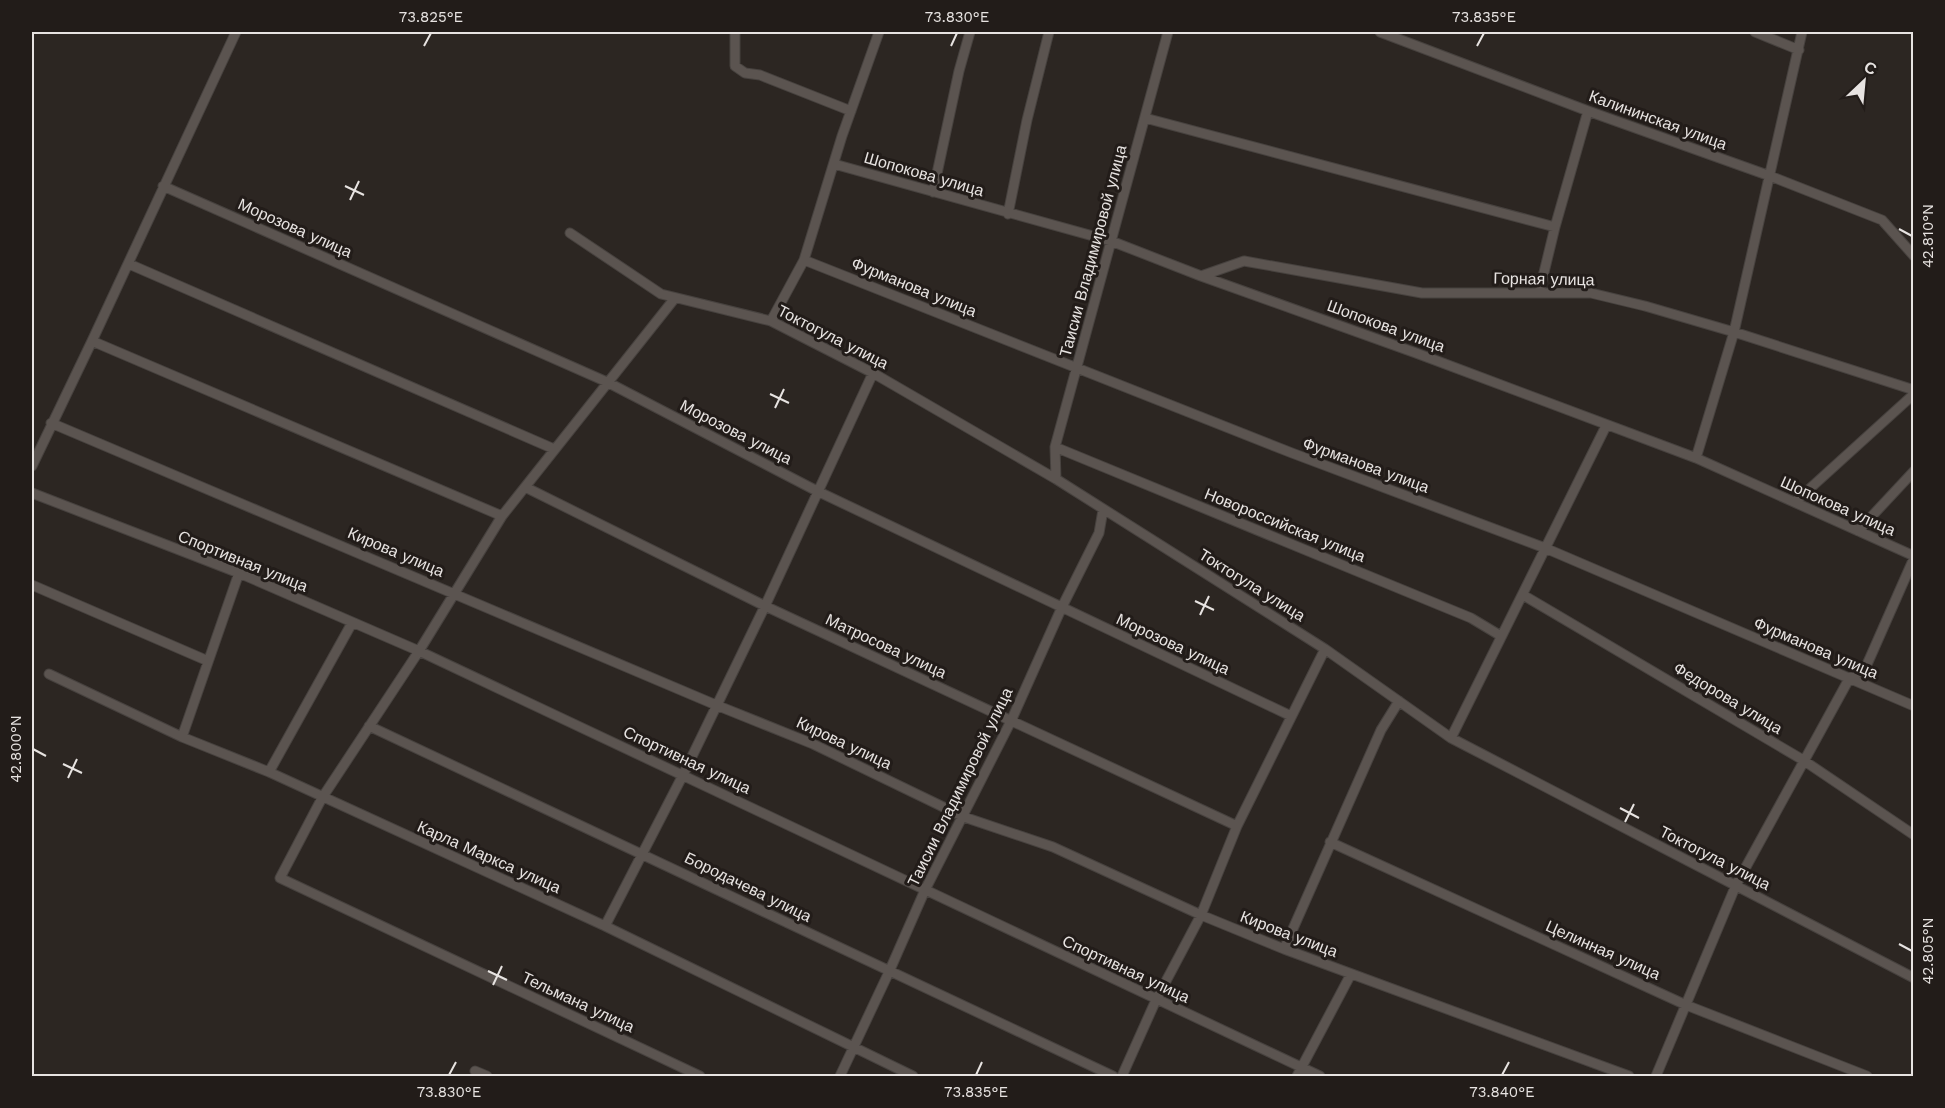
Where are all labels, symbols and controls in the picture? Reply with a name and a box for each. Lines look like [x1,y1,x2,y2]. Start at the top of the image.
text: 73.825°E [399,8,463,26]
text: 73.830°E [925,8,989,26]
text: 73.835°E [1452,8,1516,26]
north arrow [1834,51,1894,111]
text: С [1861,57,1880,79]
street label: Калининская улица [1586,86,1730,154]
street label: Таисии Владимировой улица [1056,143,1131,359]
street label: Шопокова улица [862,148,986,200]
street label: Морозова улица [235,194,355,262]
text: 42.810°N [1919,204,1937,268]
street label: Фурманова улица [849,253,979,321]
street label: Горная улица [1493,269,1595,289]
street label: Шопокова улица [1325,296,1448,356]
street label: Токтогула улица [774,301,892,373]
street label: Морозова улица [677,396,795,468]
street label: Фурманова улица [1300,433,1432,497]
street label: Шопокова улица [1778,472,1899,540]
street label: Новороссийская улица [1202,484,1368,566]
street label: Кирова улица [345,523,447,581]
street label: Спортивная улица [175,526,311,596]
street label: Токтогула улица [1195,545,1309,625]
street label: Морозова улица [1113,609,1233,679]
street label: Матросова улица [823,610,949,682]
street label: Фурманова улица [1751,613,1881,683]
street label: Федорова улица [1670,658,1786,738]
street label: Таисии Владимировой улица [904,684,1017,889]
street label: Кирова улица [793,713,895,773]
text: 42.800°N [7,715,25,783]
street label: Спортивная улица [620,722,754,798]
street label: Карла Маркса улица [414,817,564,897]
street label: Токтогула улица [1656,822,1774,894]
street label: Бородачева улица [682,848,815,926]
street label: Кирова улица [1238,907,1340,961]
street label: Целинная улица [1543,916,1663,984]
text: 42.805°N [1919,917,1937,985]
street label: Спортивная улица [1059,931,1193,1007]
street label: Тельмана улица [519,968,637,1036]
text: 73.830°E [417,1083,481,1101]
text: 73.835°E [944,1083,1008,1101]
text: 73.840°E [1469,1083,1535,1101]

